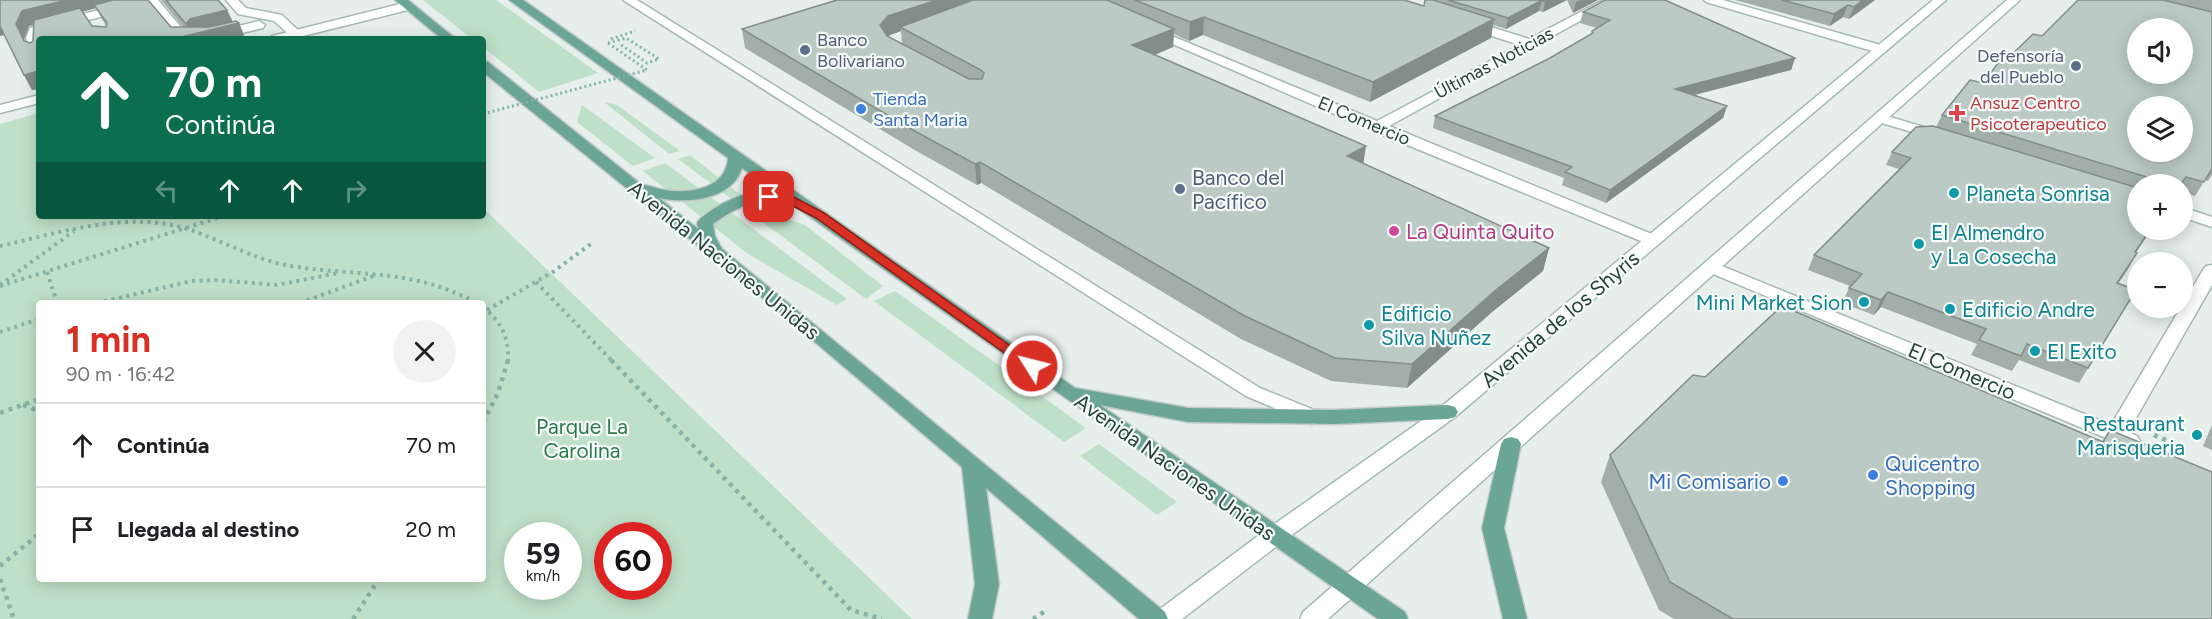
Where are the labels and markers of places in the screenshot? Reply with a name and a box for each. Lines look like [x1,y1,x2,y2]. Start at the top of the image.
place label: Banco Bolivariano [817,29,905,72]
marker: Banco Bolivariano [798,43,812,57]
place label: Defensoría del Pueblo [1977,45,2064,88]
marker: Defensoría del Pueblo [2069,59,2083,73]
place label: Tienda Santa Maria [873,88,968,131]
place label: Ansuz Centro Psicoterapeutico [1970,92,2107,135]
marker: Tienda Santa Maria [854,102,868,116]
marker: Ansuz Centro Psicoterapeutico [1948,104,1966,122]
place label: Banco del Pacífico [1192,165,1284,214]
pin [743,171,794,222]
place label: Planeta Sonrisa [1966,181,2110,206]
marker: Banco del Pacífico [1173,182,1187,196]
marker: Planeta Sonrisa [1947,186,1961,200]
place label: La Quinta Quito [1406,219,1554,244]
place label: El Almendro y La Cosecha [1931,220,2056,269]
marker: La Quinta Quito [1387,224,1401,238]
marker: El Almendro y La Cosecha [1912,237,1926,251]
place label: Mini Market Sion [1696,290,1852,315]
marker: Mini Market Sion [1857,295,1871,309]
place label: Edificio Andre [1962,297,2095,322]
place label: Edificio Silva Nuñez [1381,301,1491,350]
marker: Edificio Andre [1943,302,1957,316]
marker: Edificio Silva Nuñez [1362,318,1376,332]
place label: El Exito [2047,339,2117,364]
marker: El Exito [2028,344,2042,358]
place label: Restaurant Marisqueria [2077,411,2185,460]
marker: Restaurant Marisqueria [2190,428,2204,442]
place label: Quicentro Shopping [1885,451,1980,500]
marker: Quicentro Shopping [1866,468,1880,482]
place label: Mi Comisario [1648,469,1771,494]
marker: Mi Comisario [1776,474,1790,488]

